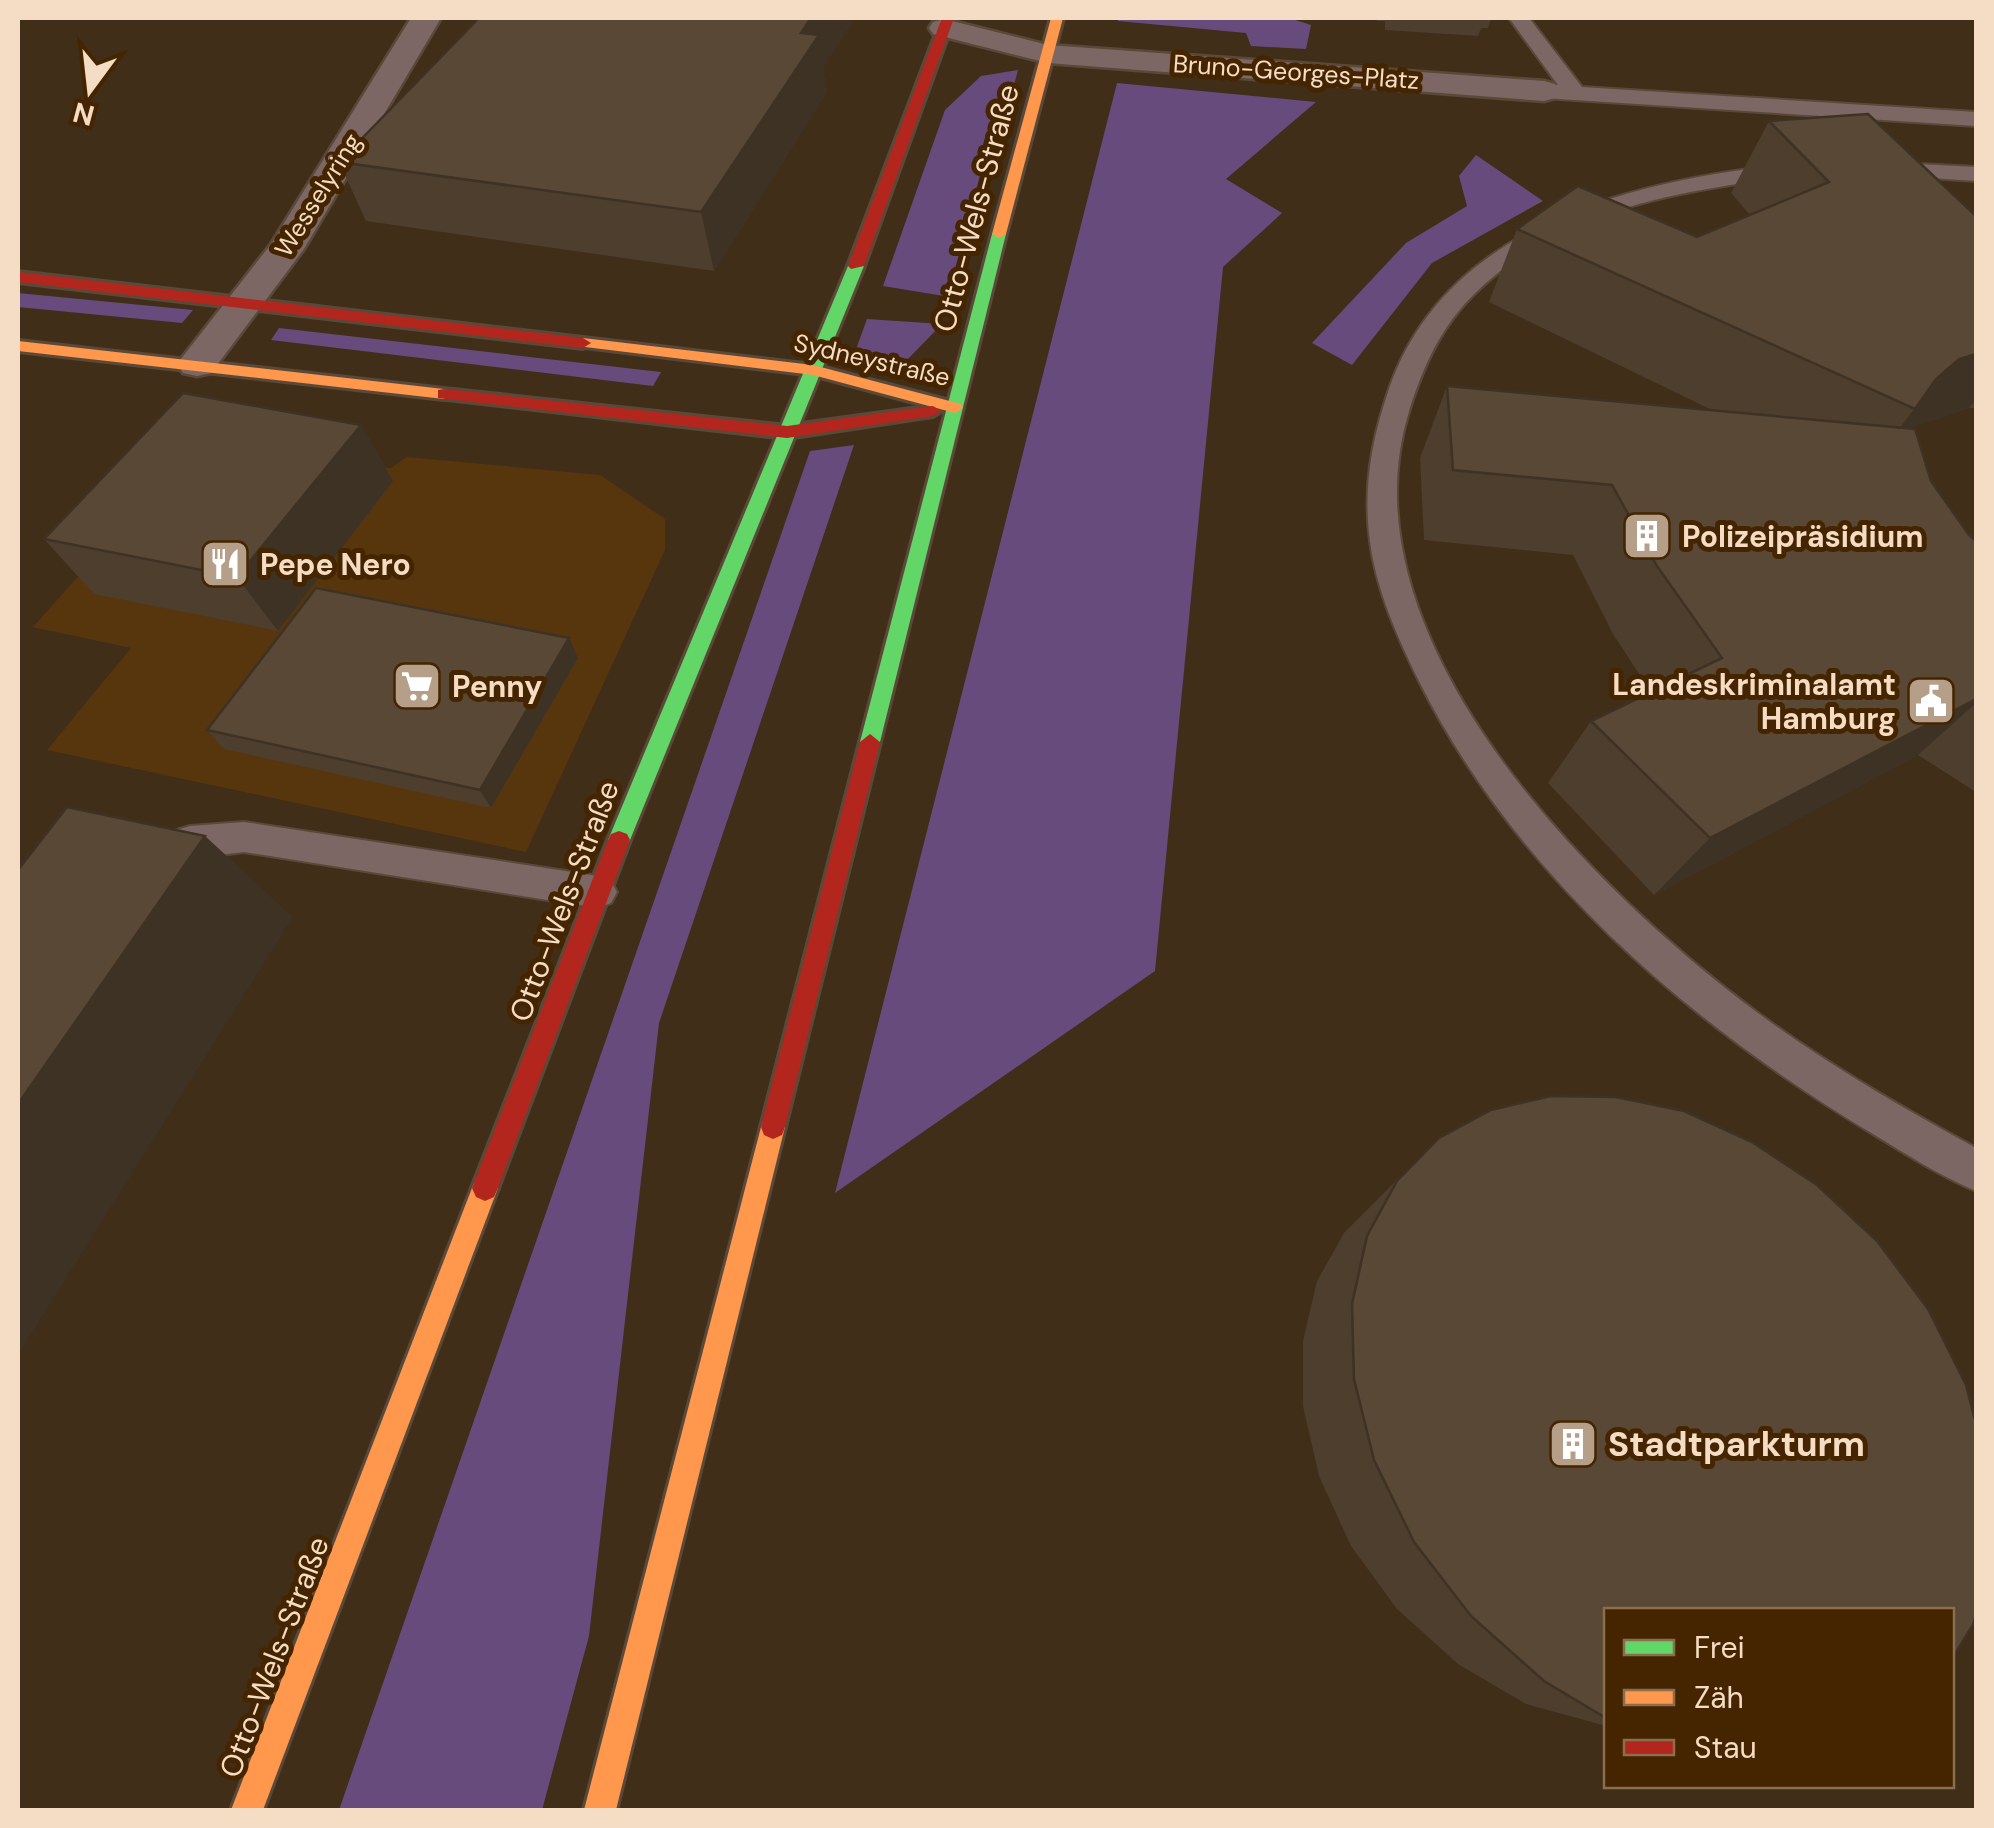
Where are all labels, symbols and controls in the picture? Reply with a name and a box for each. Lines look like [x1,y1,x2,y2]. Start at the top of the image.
north arrow [40,40,140,140]
street label: Bruno-Georges-Platz [1172,47,1420,97]
street label: Otto-Wels-Straße [924,80,1028,336]
text: N [69,93,98,134]
street label: Wesselyring [267,127,369,263]
street label: Sydneystraße [791,326,953,394]
building icon: Polizeipräsidium [1621,510,1673,562]
place label: Polizeipräsidium [1682,517,1923,556]
restaurant icon: Pepe Nero [199,538,251,590]
place label: Pepe Nero [260,545,411,584]
supermarket icon: Penny [391,660,443,712]
place label: Landeskriminalamt Hamburg [1612,665,1896,738]
place label: Penny [452,667,542,706]
public building icon: Landeskriminalamt Hamburg [1905,675,1957,727]
street label: Otto-Wels-Straße [500,775,628,1027]
building icon: Stadtparkturm [1547,1418,1599,1470]
place label: Stadtparkturm [1608,1421,1865,1467]
street label: Otto-Wels-Straße [210,1531,338,1783]
legend [1604,1608,1954,1788]
text: Frei [1694,1628,1745,1667]
text: Zäh [1694,1678,1744,1717]
text: Stau [1694,1728,1757,1767]

